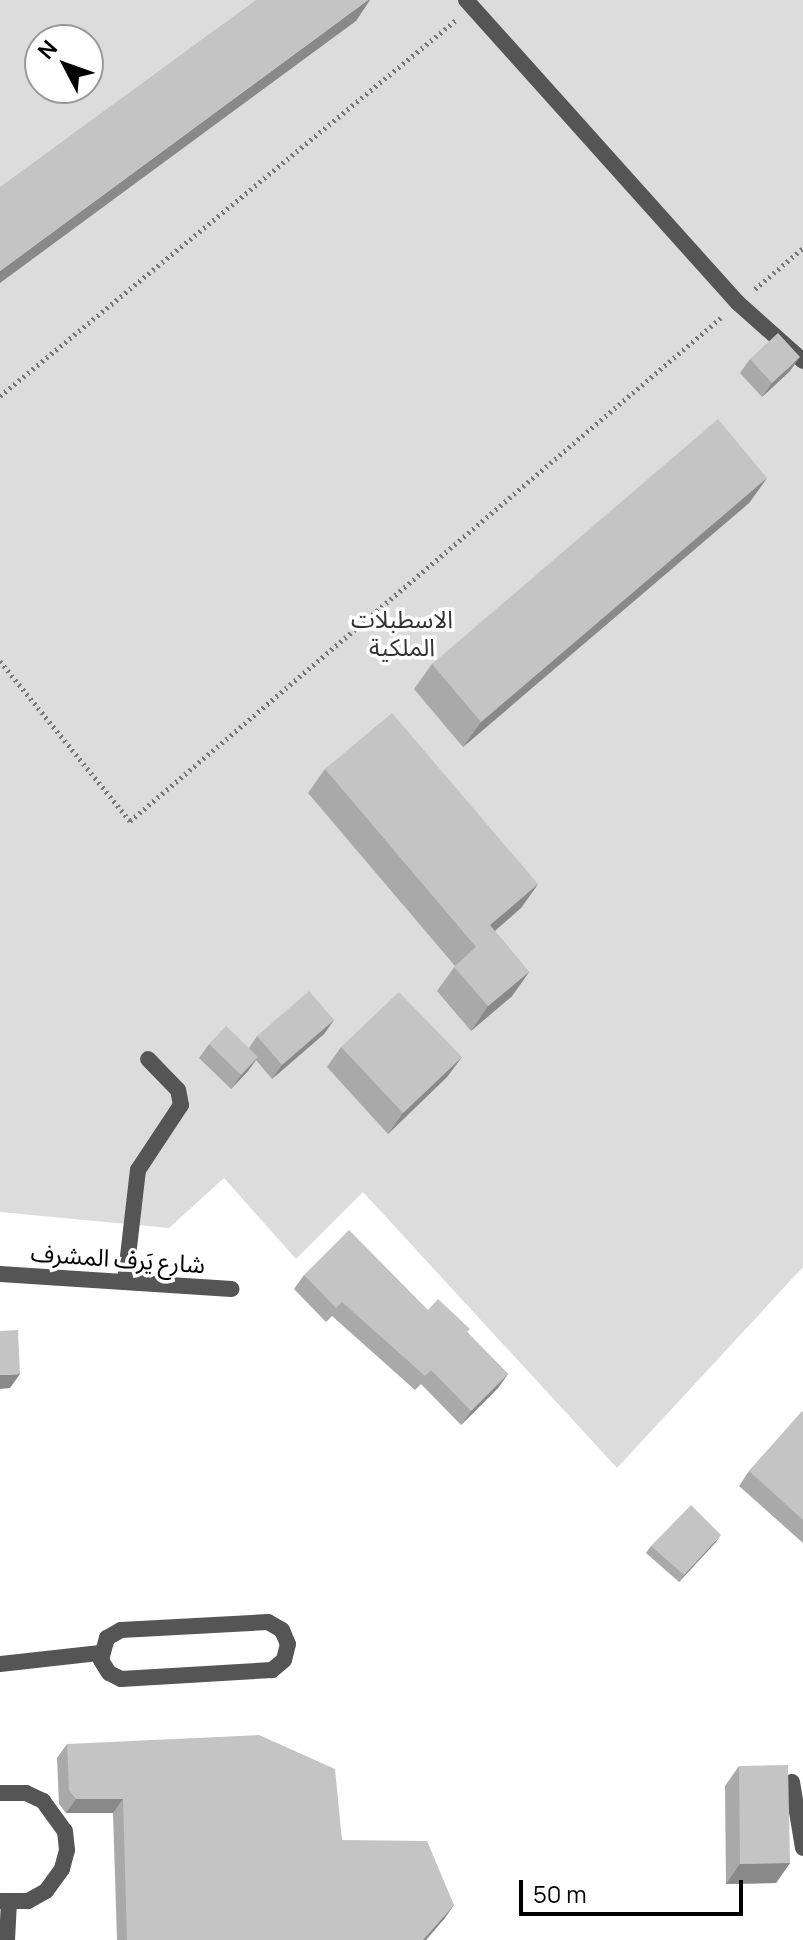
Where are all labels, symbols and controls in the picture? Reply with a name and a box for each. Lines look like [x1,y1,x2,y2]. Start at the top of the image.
north arrow [24,24,104,104]
text: N [31,34,64,65]
park label: الاسطبلات الملكية [351,605,453,661]
street label: شارع يَرف المشرف [30,1238,206,1278]
scale bar [523,1864,747,1914]
text: 50 m [533,1877,587,1910]

